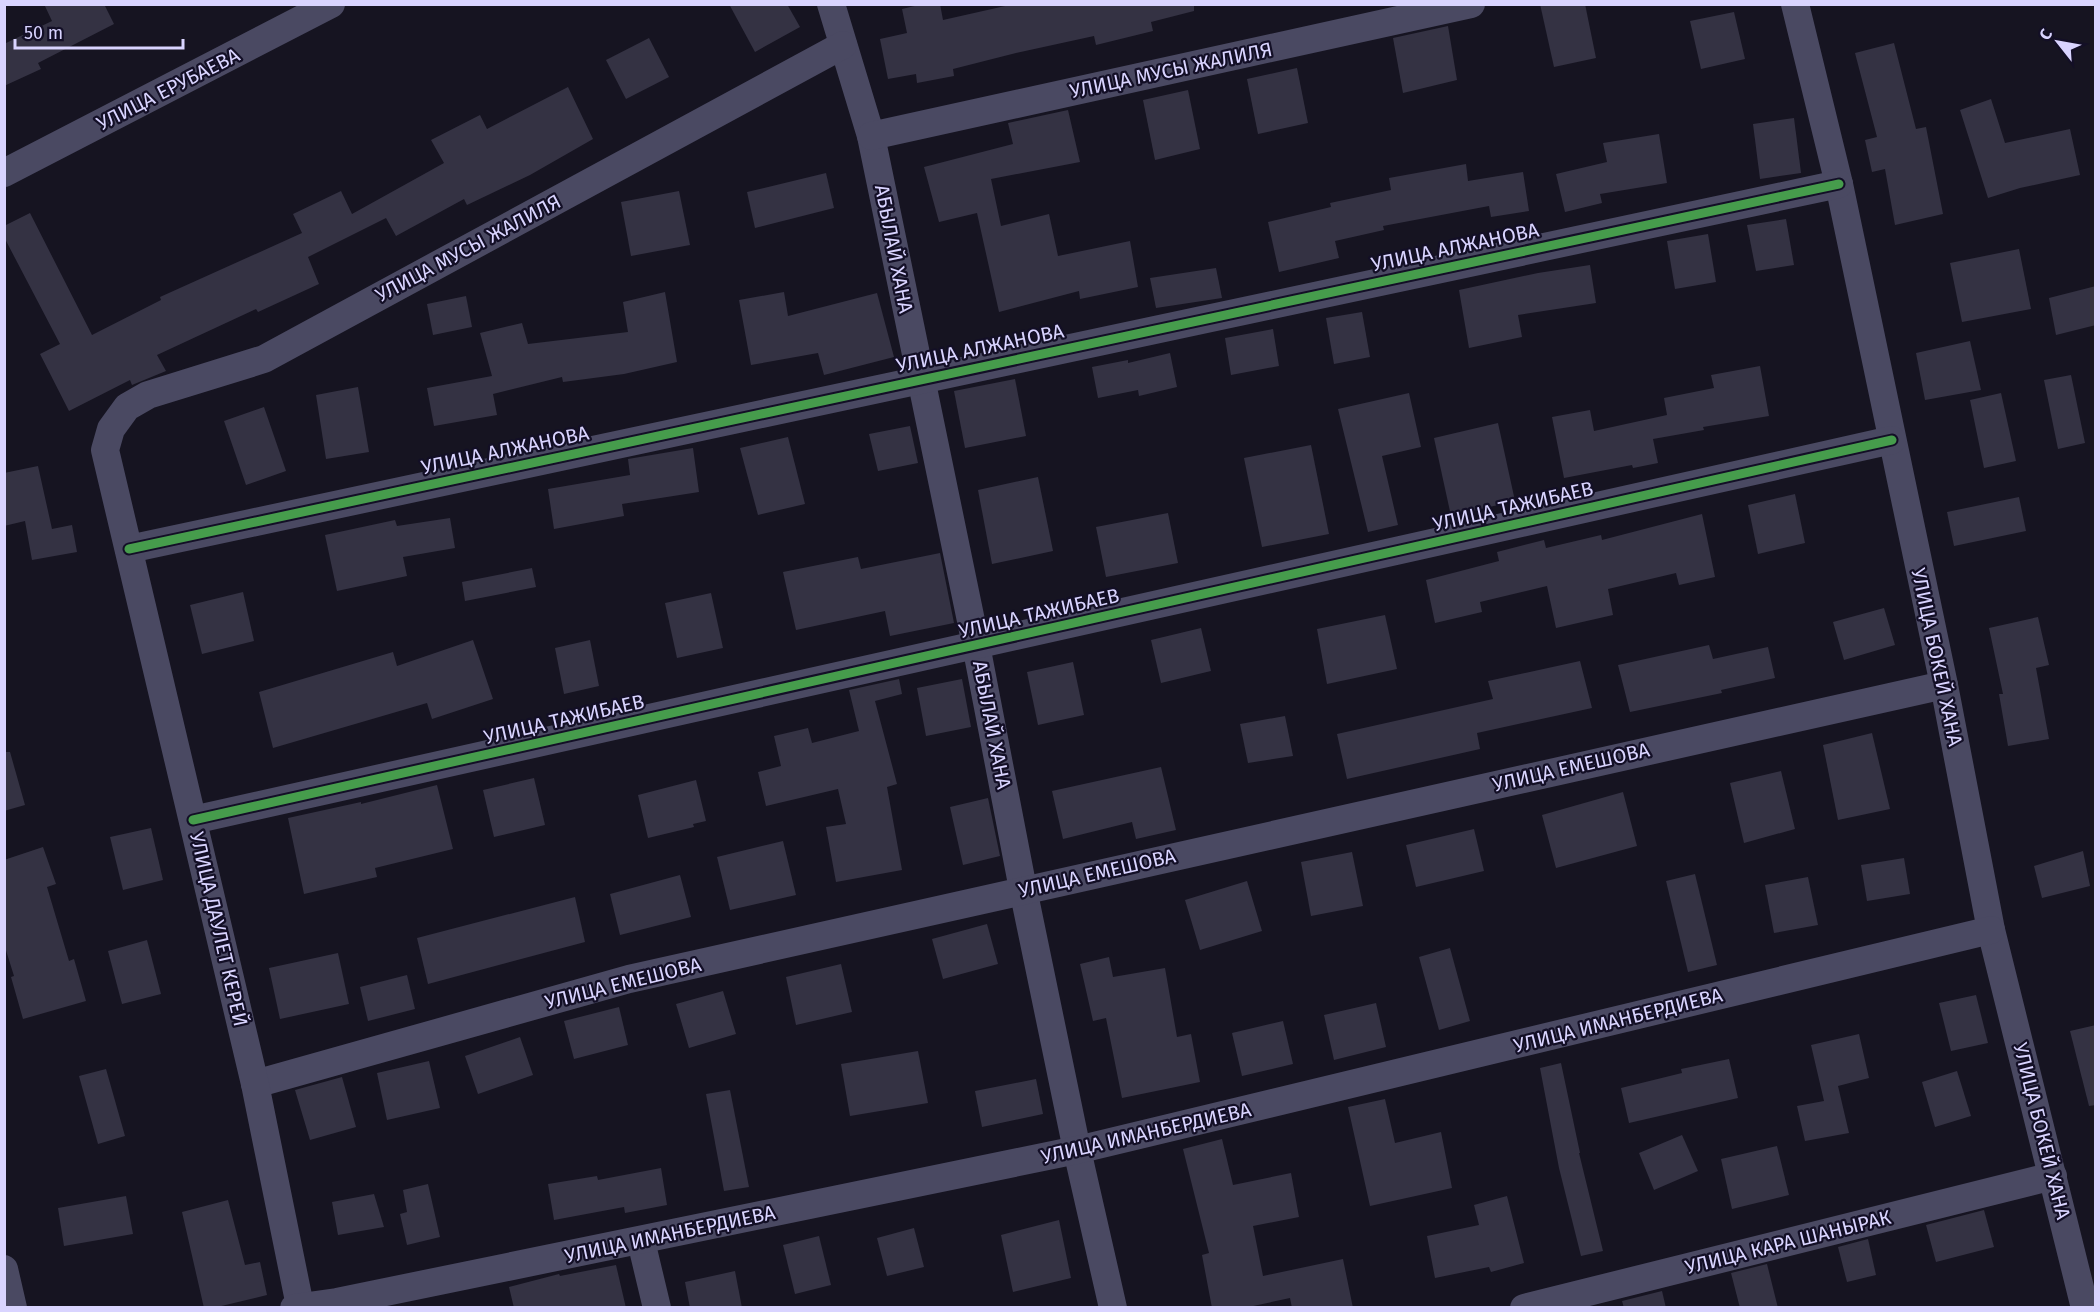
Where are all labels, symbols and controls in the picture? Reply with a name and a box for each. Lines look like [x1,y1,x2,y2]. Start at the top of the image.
scale bar [15,12,183,50]
north arrow [2028,12,2088,72]
text: 50 m [24,22,63,44]
text: С [2035,25,2056,43]
street label: УЛИЦА МУСЫ ЖАЛИЛЯ [1068,37,1274,103]
street label: УЛИЦА ЕРУБАЕВА [93,42,244,135]
street label: АБЫЛАЙ ХАНА [870,183,918,316]
street label: УЛИЦА МУСЫ ЖАЛИЛЯ [371,189,565,307]
street label: УЛИЦА АЛЖАНОВА [1369,217,1542,276]
street label: УЛИЦА АЛЖАНОВА [894,318,1067,377]
street label: УЛИЦА АЛЖАНОВА [419,420,592,479]
street label: УЛИЦА ТАЖИБАЕВ [1430,476,1596,536]
street label: УЛИЦА БОКЕЙ ХАНА [1906,566,1968,749]
street label: УЛИЦА ТАЖИБАЕВ [956,583,1122,643]
street label: АБЫЛАЙ ХАНА [968,659,1016,792]
street label: УЛИЦА ТАЖИБАЕВ [481,689,647,749]
street label: УЛИЦА ЕМЕШОВА [1490,737,1652,797]
street label: УЛИЦА ДАУЛЕТ КЕРЕЙ [185,829,253,1029]
street label: УЛИЦА ЕМЕШОВА [1016,843,1178,903]
street label: УЛИЦА ЕМЕШОВА [542,952,704,1014]
street label: УЛИЦА ИМАНБЕРДИЕВА [1511,982,1725,1058]
street label: УЛИЦА БОКЕЙ ХАНА [2008,1040,2076,1222]
street label: УЛИЦА ИМАНБЕРДИЕВА [1039,1097,1254,1169]
street label: УЛИЦА ИМАНБЕРДИЕВА [563,1200,778,1268]
street label: УЛИЦА КАРА ШАНЫРАК [1683,1205,1894,1279]

